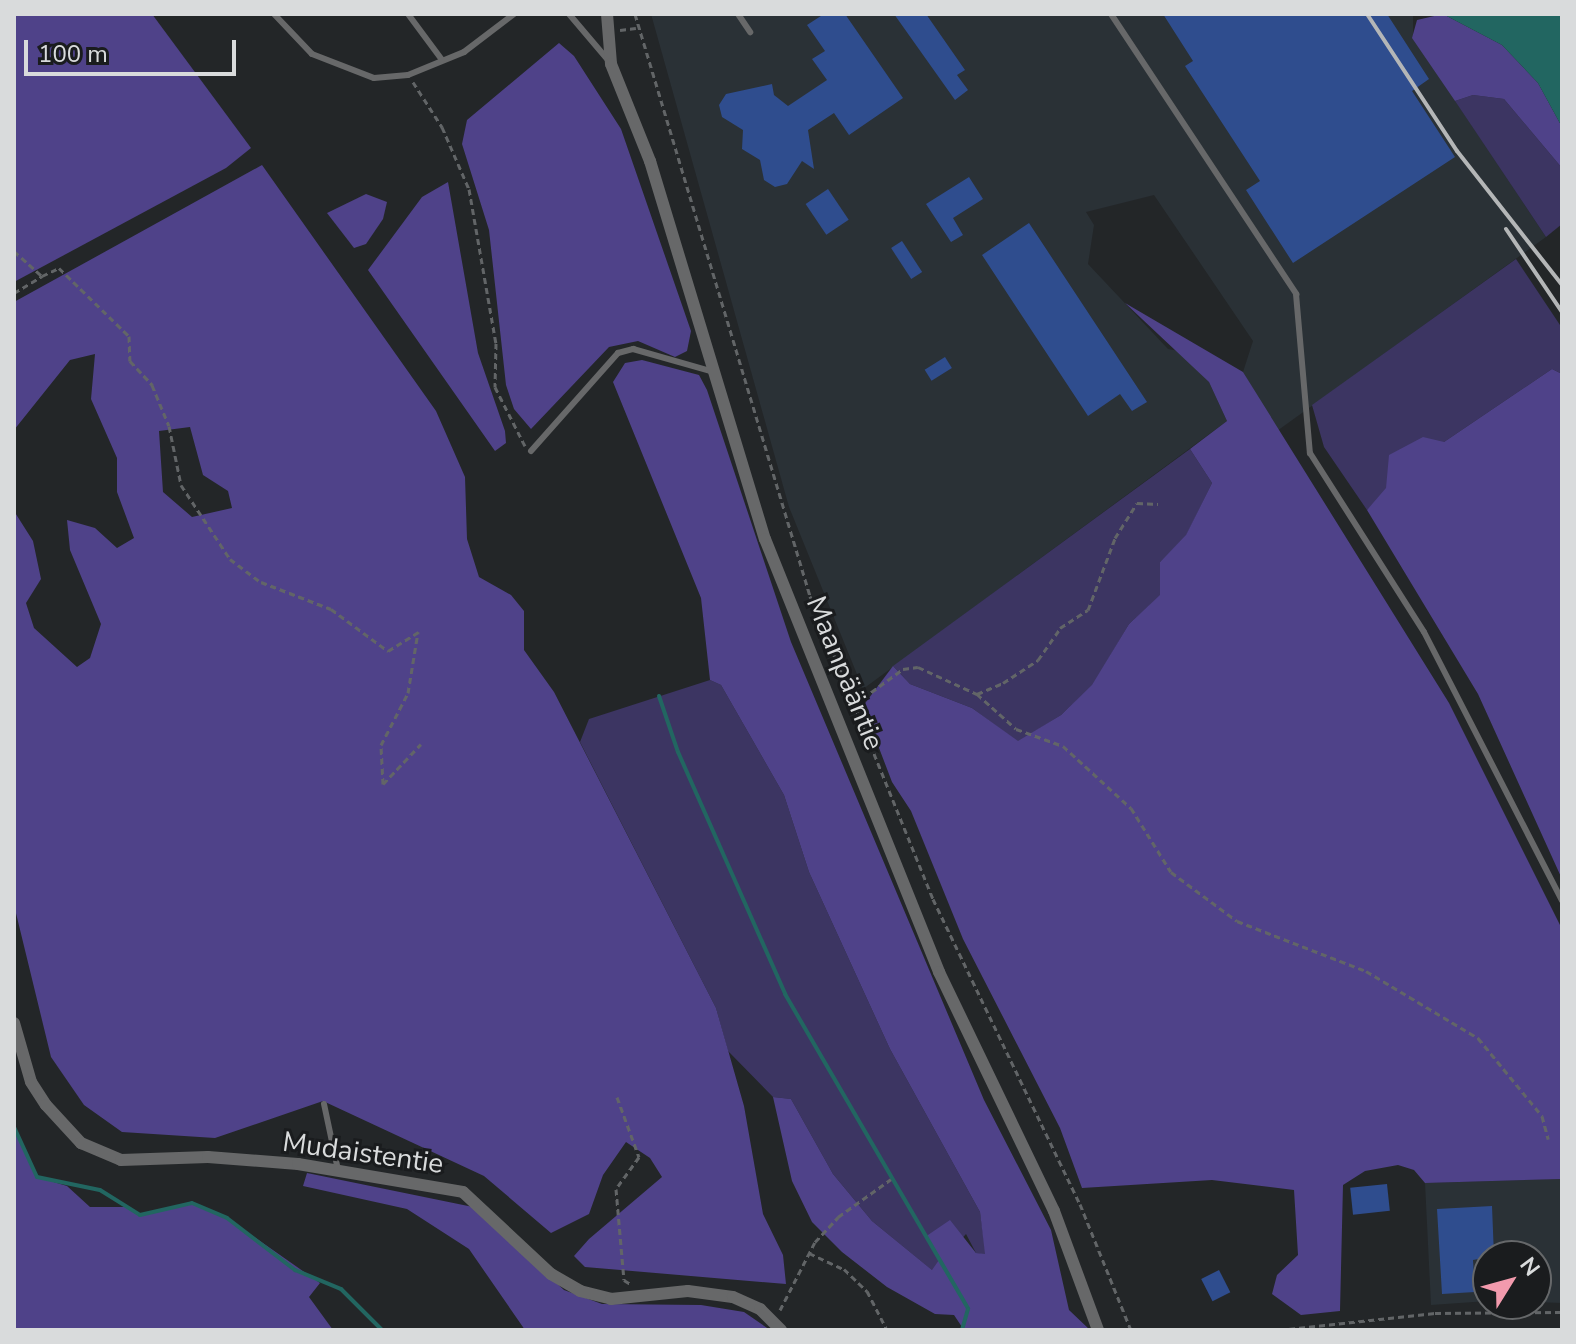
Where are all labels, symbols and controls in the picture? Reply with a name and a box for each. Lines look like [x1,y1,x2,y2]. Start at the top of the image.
scale bar [28,24,240,74]
text: 100 m [38,38,108,70]
street label: Maanpääntie [799,591,891,755]
street label: Mudaistentie [280,1125,446,1181]
north arrow [1472,1240,1552,1320]
text: N [1513,1251,1547,1282]

